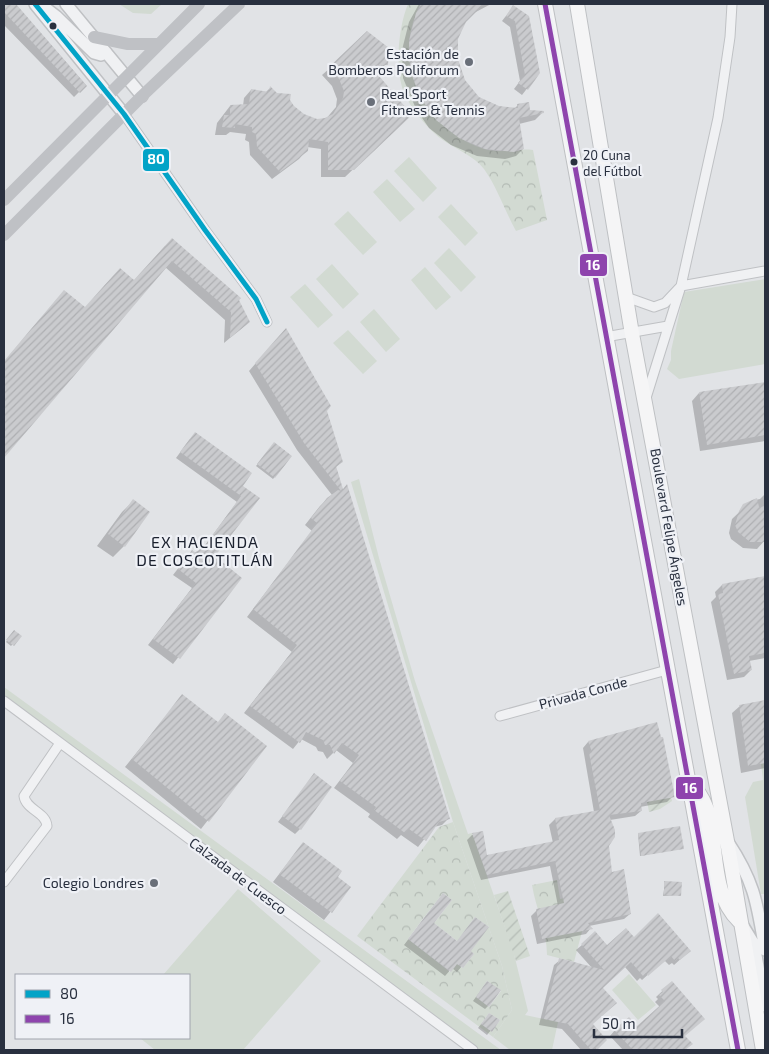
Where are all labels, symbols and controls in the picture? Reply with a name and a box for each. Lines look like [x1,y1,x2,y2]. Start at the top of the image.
unlabelled marker [48,21,58,31]
place label: Estación de Bomberos Poliforum [328,45,459,78]
marker: Estación de Bomberos Poliforum [463,56,475,68]
place label: Real Sport Fitness & Tennis [381,85,485,118]
marker: Real Sport Fitness & Tennis [365,96,377,108]
place label: 20 Cuna del Fútbol [583,147,642,179]
line badge: 80 [142,148,170,172]
text: 80 [147,150,165,167]
marker: 20 Cuna del Fútbol [569,157,579,167]
line badge: 16 [579,253,608,277]
text: 16 [586,256,600,273]
street label: Boulevard Felipe Ángeles [647,447,692,607]
district label: EX HACIENDA DE COSCOTITLÁN [136,532,274,569]
street label: Privada Conde [537,673,629,712]
line badge: 16 [675,776,704,800]
text: 16 [683,779,697,796]
street label: Calzada de Cuesco [186,833,290,918]
place label: Colegio Londres [43,874,144,891]
marker: Colegio Londres [148,877,160,889]
legend [15,974,190,1039]
text: 80 [60,984,78,1002]
scale bar [594,1006,682,1038]
text: 16 [60,1009,75,1027]
text: 50 m [602,1014,636,1032]

